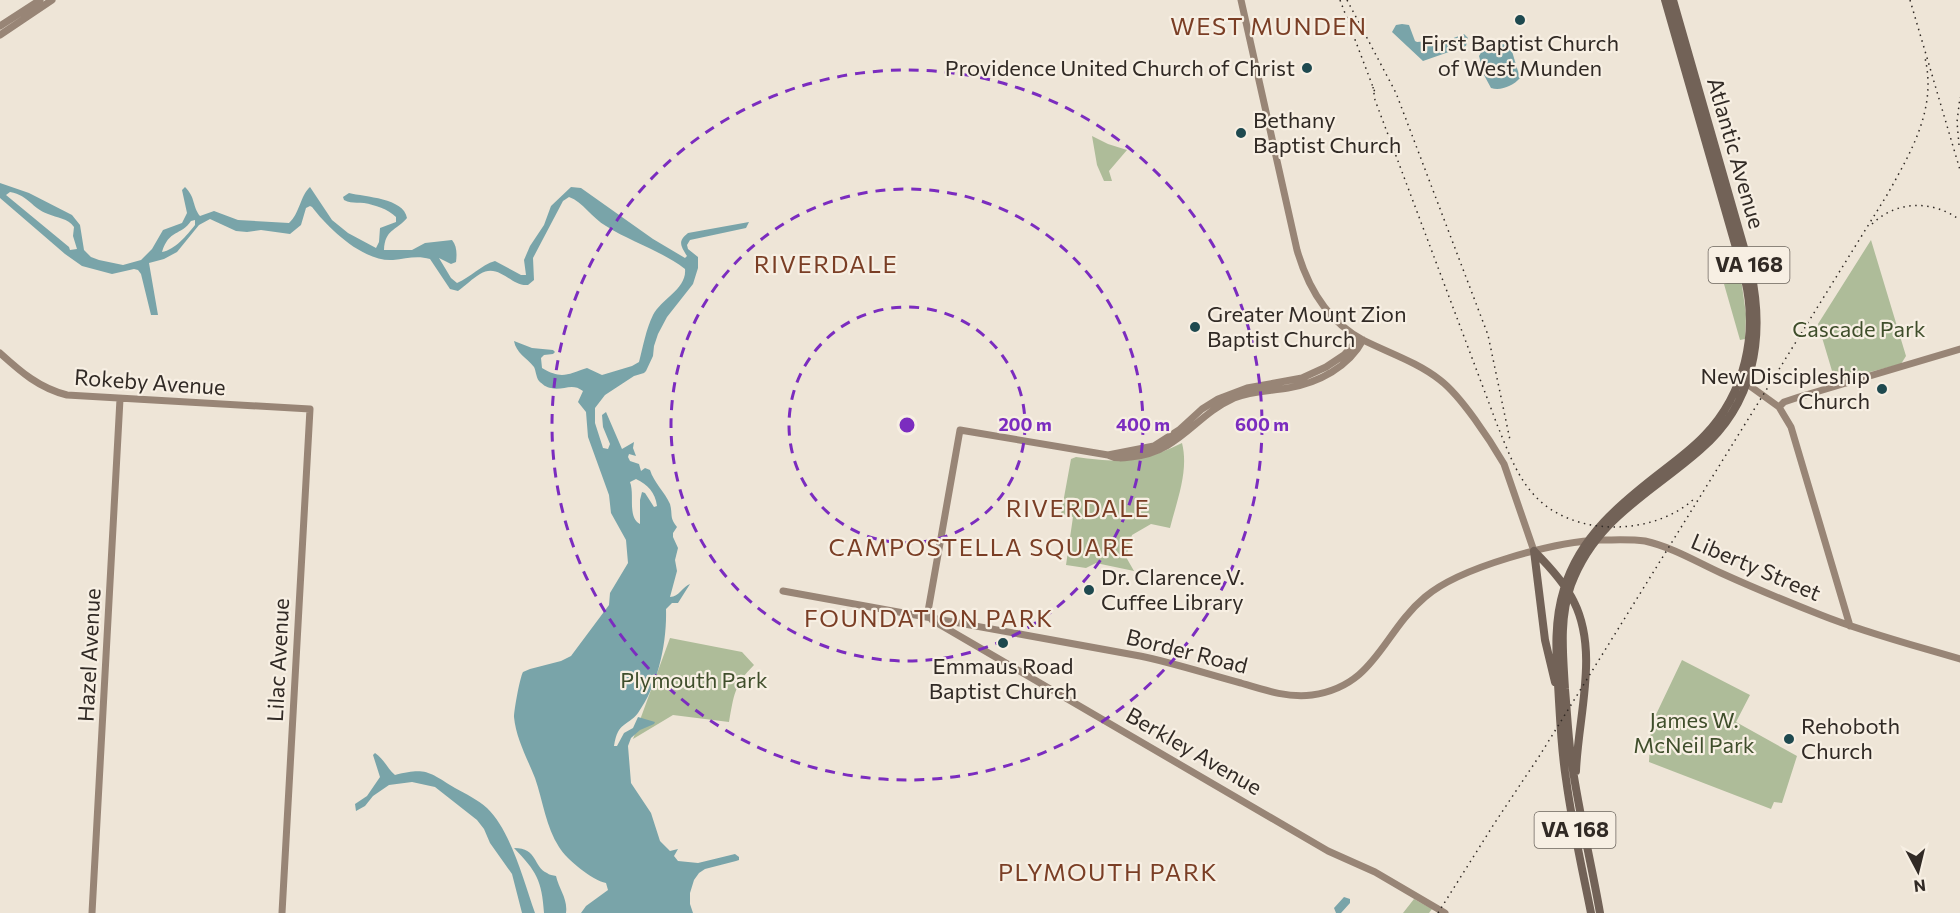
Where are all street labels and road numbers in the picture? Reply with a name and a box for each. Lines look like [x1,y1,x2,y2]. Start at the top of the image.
street label: Atlantic Avenue [1702,74,1771,232]
road number: VA 168 [1708,247,1790,283]
street label: Rokeby Avenue [73,363,227,400]
street label: Liberty Street [1687,527,1825,606]
street label: Hazel Avenue [72,588,105,722]
street label: Lilac Avenue [261,597,294,722]
street label: Border Road [1123,622,1251,679]
street label: Berkley Avenue [1122,701,1267,800]
road number: VA 168 [1534,812,1616,848]

